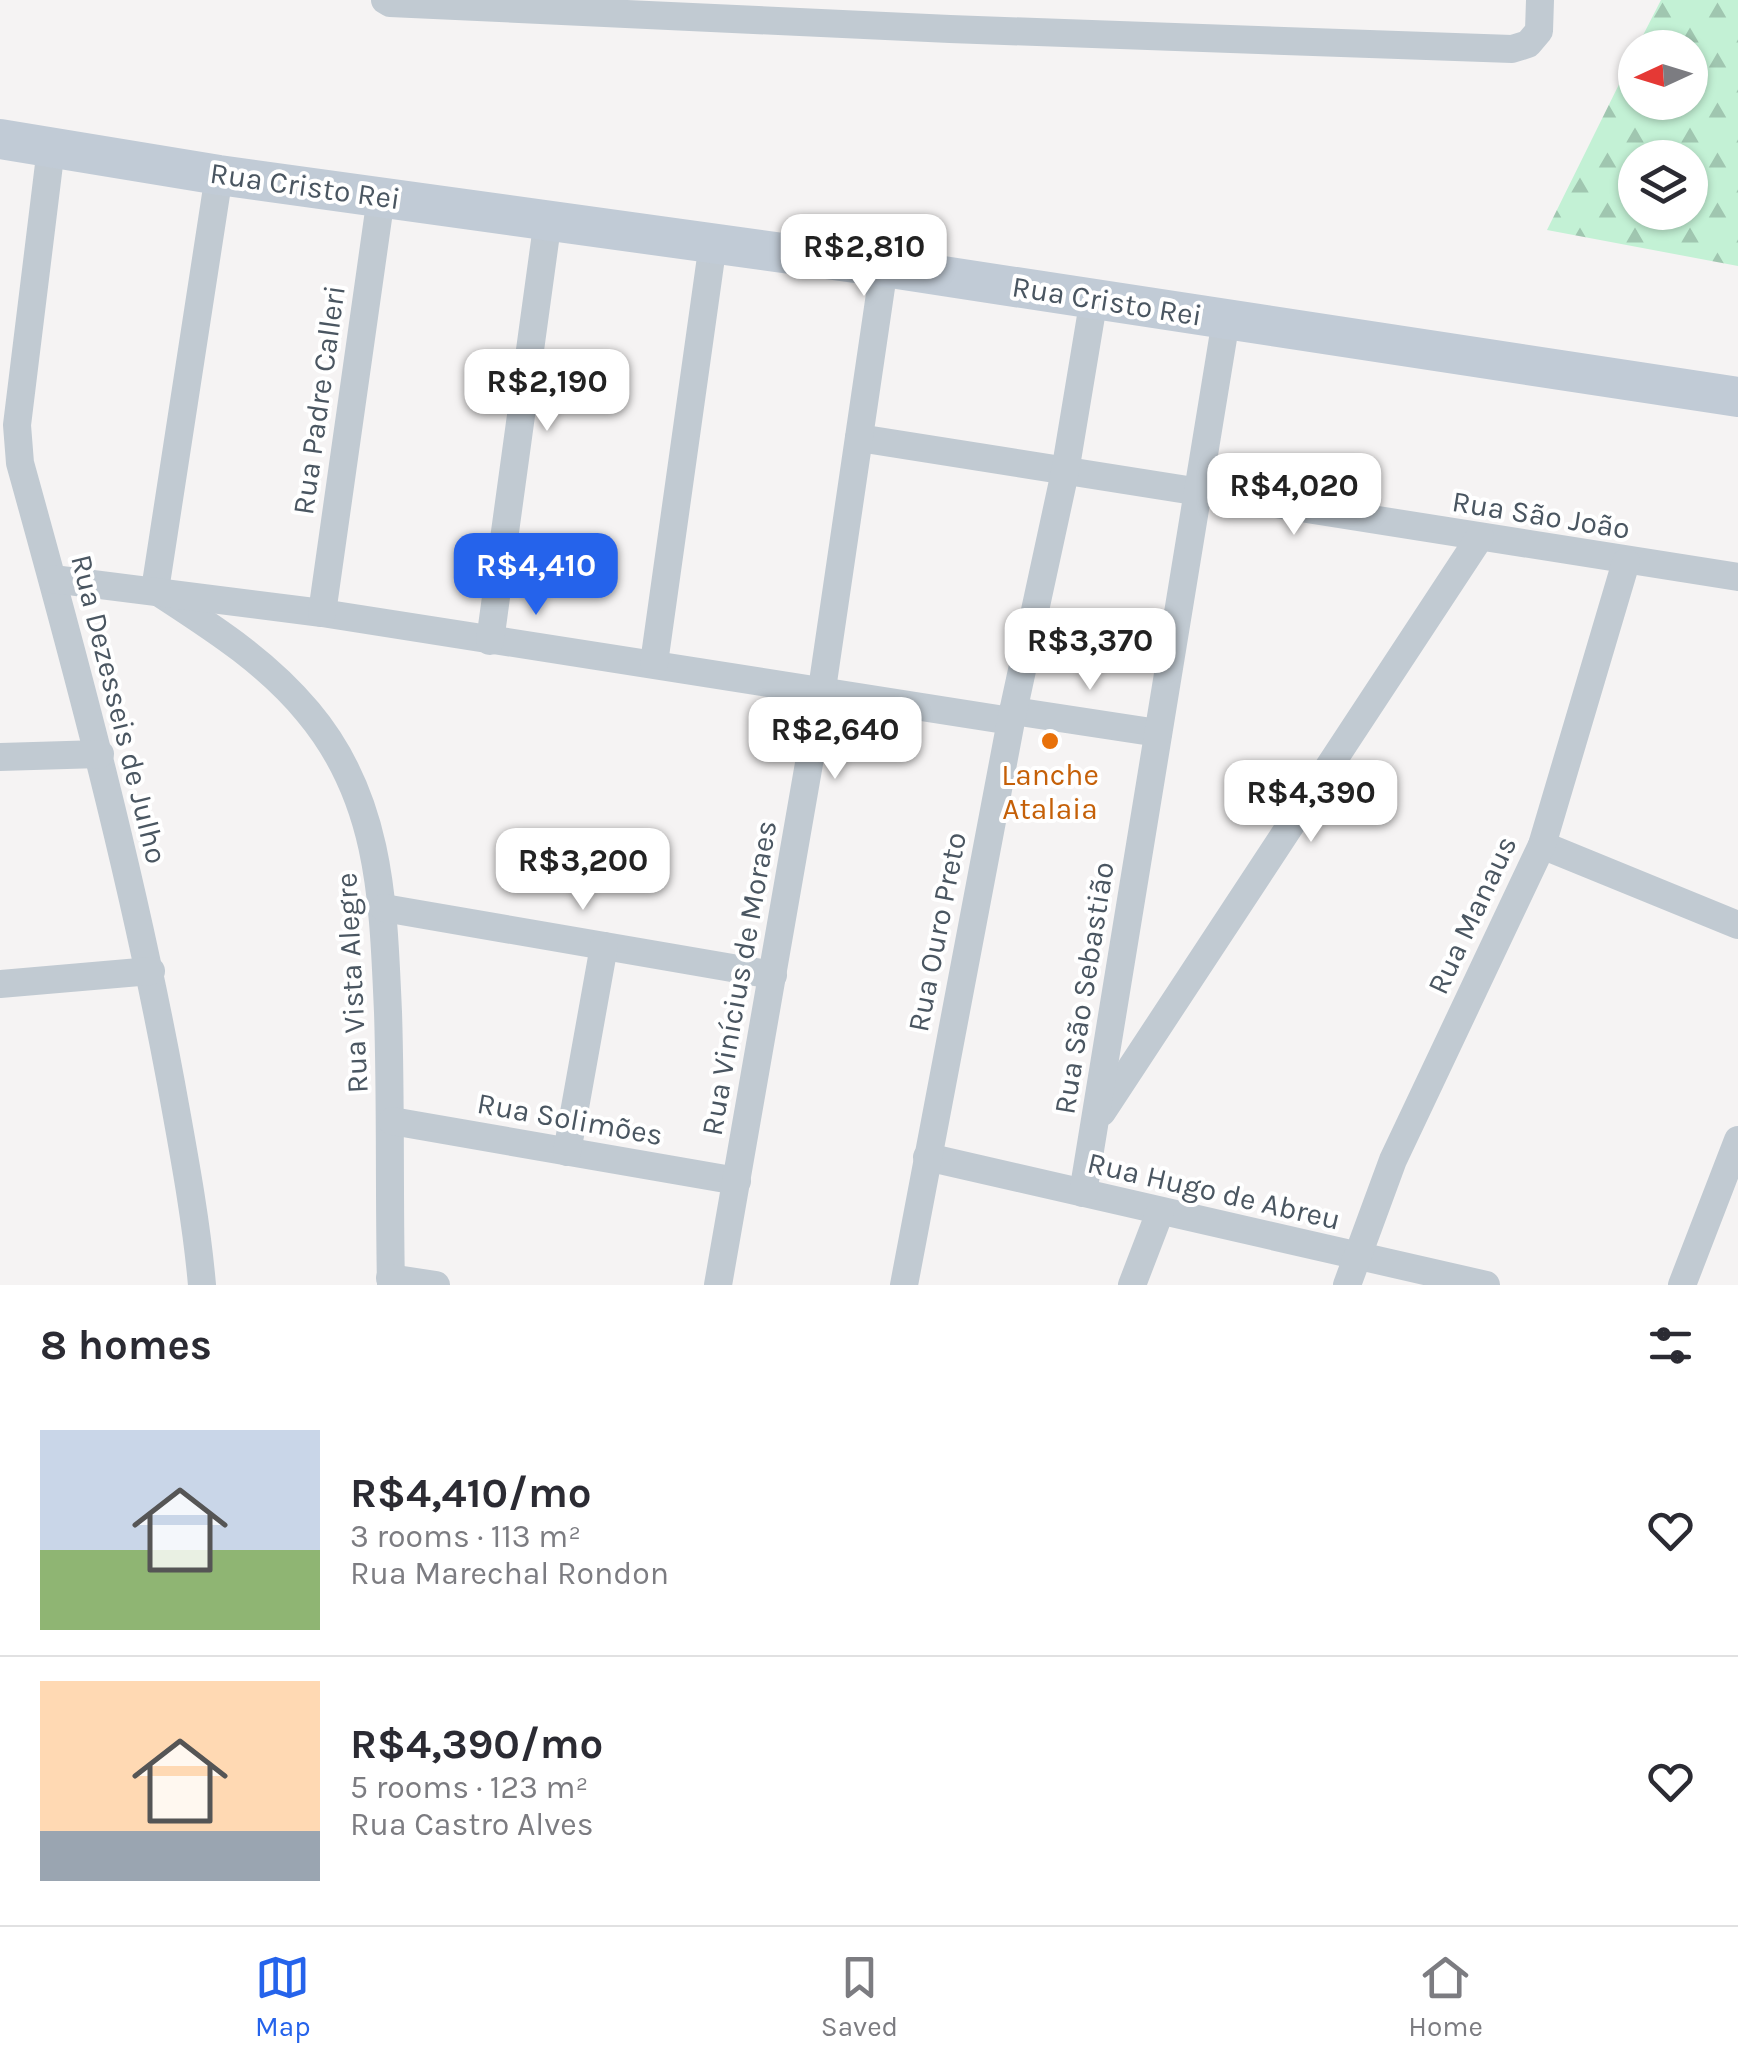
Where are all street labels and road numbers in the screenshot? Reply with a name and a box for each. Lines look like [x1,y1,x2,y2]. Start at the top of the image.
street label: Rua Cristo Rei [208,155,402,217]
street label: Rua Cristo Rei [1010,268,1204,334]
street label: Rua Padre Calleri [285,283,353,517]
street label: Rua São João [1449,483,1633,547]
street label: Rua Dezesseis de Julho [63,551,175,867]
street label: Rua Vinícius de Moraes [694,818,784,1138]
street label: Rua Ouro Preto [900,829,974,1035]
street label: Rua Manaus [1420,830,1524,1000]
street label: Rua São Sebastião [1046,859,1122,1117]
street label: Rua Vista Alegre [328,872,376,1094]
street label: Rua Solimões [474,1085,666,1153]
street label: Rua Hugo de Abreu [1084,1144,1344,1238]

